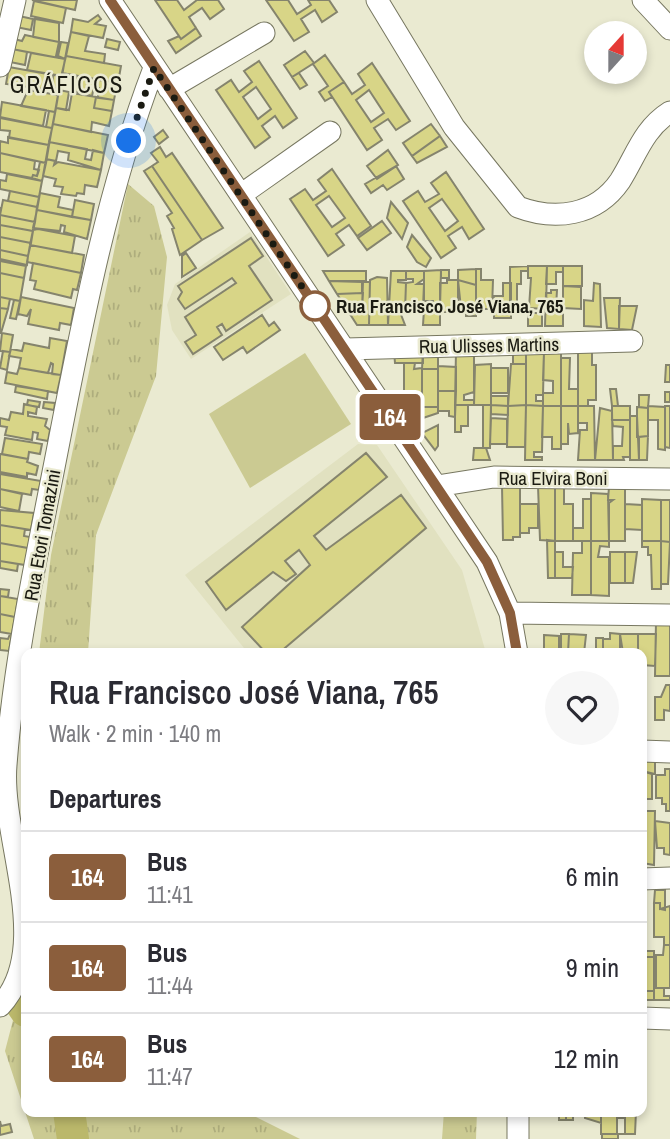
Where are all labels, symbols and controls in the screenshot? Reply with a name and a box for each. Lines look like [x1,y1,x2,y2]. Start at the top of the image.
north arrow [584,21,648,84]
map controls [584,21,647,84]
district label: GRÁFICOS [10,69,124,100]
your location [111,123,146,158]
marker: Rua Francisco José Viana, 765 [300,291,330,321]
place label: Rua Francisco José Viana, 765 [336,293,564,319]
street label: Rua Ulisses Martins [419,331,560,359]
line badge: 164 [350,394,430,440]
text: 164 [374,401,406,433]
street label: Rua Elvira Boni [498,465,608,491]
street label: Rua Etori Tomazini [18,467,66,603]
text: Rua Francisco José Viana, 765 [49,670,439,714]
button: heart [545,671,619,745]
text: Walk · 2 min · 140 m [49,718,221,749]
text: Departures [49,781,162,816]
text: Bus [147,844,187,879]
text: 6 min [566,859,619,894]
text: 164 [71,861,104,893]
text: 11:41 [147,879,193,910]
text: Bus [147,935,187,970]
text: 9 min [566,950,619,985]
text: 164 [71,952,104,984]
text: 11:44 [147,970,193,1001]
text: Bus [147,1026,187,1061]
text: 12 min [554,1041,619,1076]
text: 164 [71,1043,104,1075]
text: 11:47 [147,1061,193,1092]

